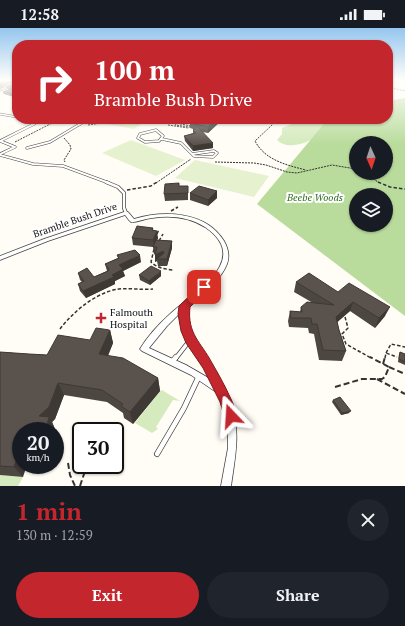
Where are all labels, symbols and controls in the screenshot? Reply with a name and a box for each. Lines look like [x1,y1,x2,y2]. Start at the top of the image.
text: 12:58 [20,4,59,24]
text: 100 m [94,51,175,88]
icon: right [28,56,80,108]
text: Bramble Bush Drive [94,87,252,111]
north arrow [349,136,393,180]
map controls [349,136,393,232]
button: layers [349,188,393,232]
park label: Beebe Woods [286,191,343,204]
street label: Bramble Bush Drive [31,200,119,240]
pin [187,270,221,304]
icon: arrive [193,276,215,298]
place label: Falmouth Hospital [110,306,153,331]
marker: Falmouth Hospital [95,312,107,324]
position arrow [210,395,252,437]
speed limit sign: 30 [72,422,124,474]
text: 20 [27,429,49,456]
text: km/h [26,451,50,464]
text: 1 min [16,495,82,527]
button: close [347,499,389,541]
text: 130 m · 12:59 [16,526,93,544]
button: Exit [16,572,199,618]
button: Share [207,572,389,618]

